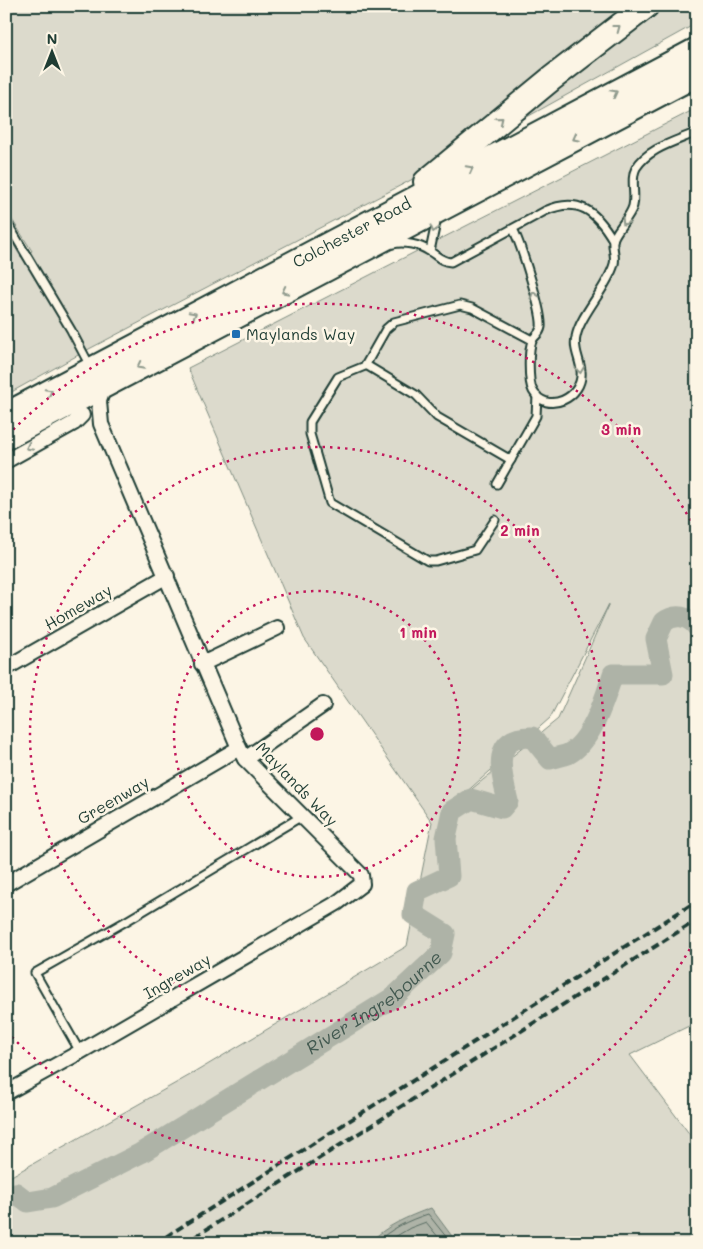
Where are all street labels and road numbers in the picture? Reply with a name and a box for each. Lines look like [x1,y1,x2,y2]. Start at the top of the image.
street label: Colchester Road [289,192,414,272]
street label: Homeway [40,579,115,634]
street label: Maylands Way [252,737,343,830]
street label: Greenway [73,771,152,828]
street label: Ingreway [140,948,214,1003]

